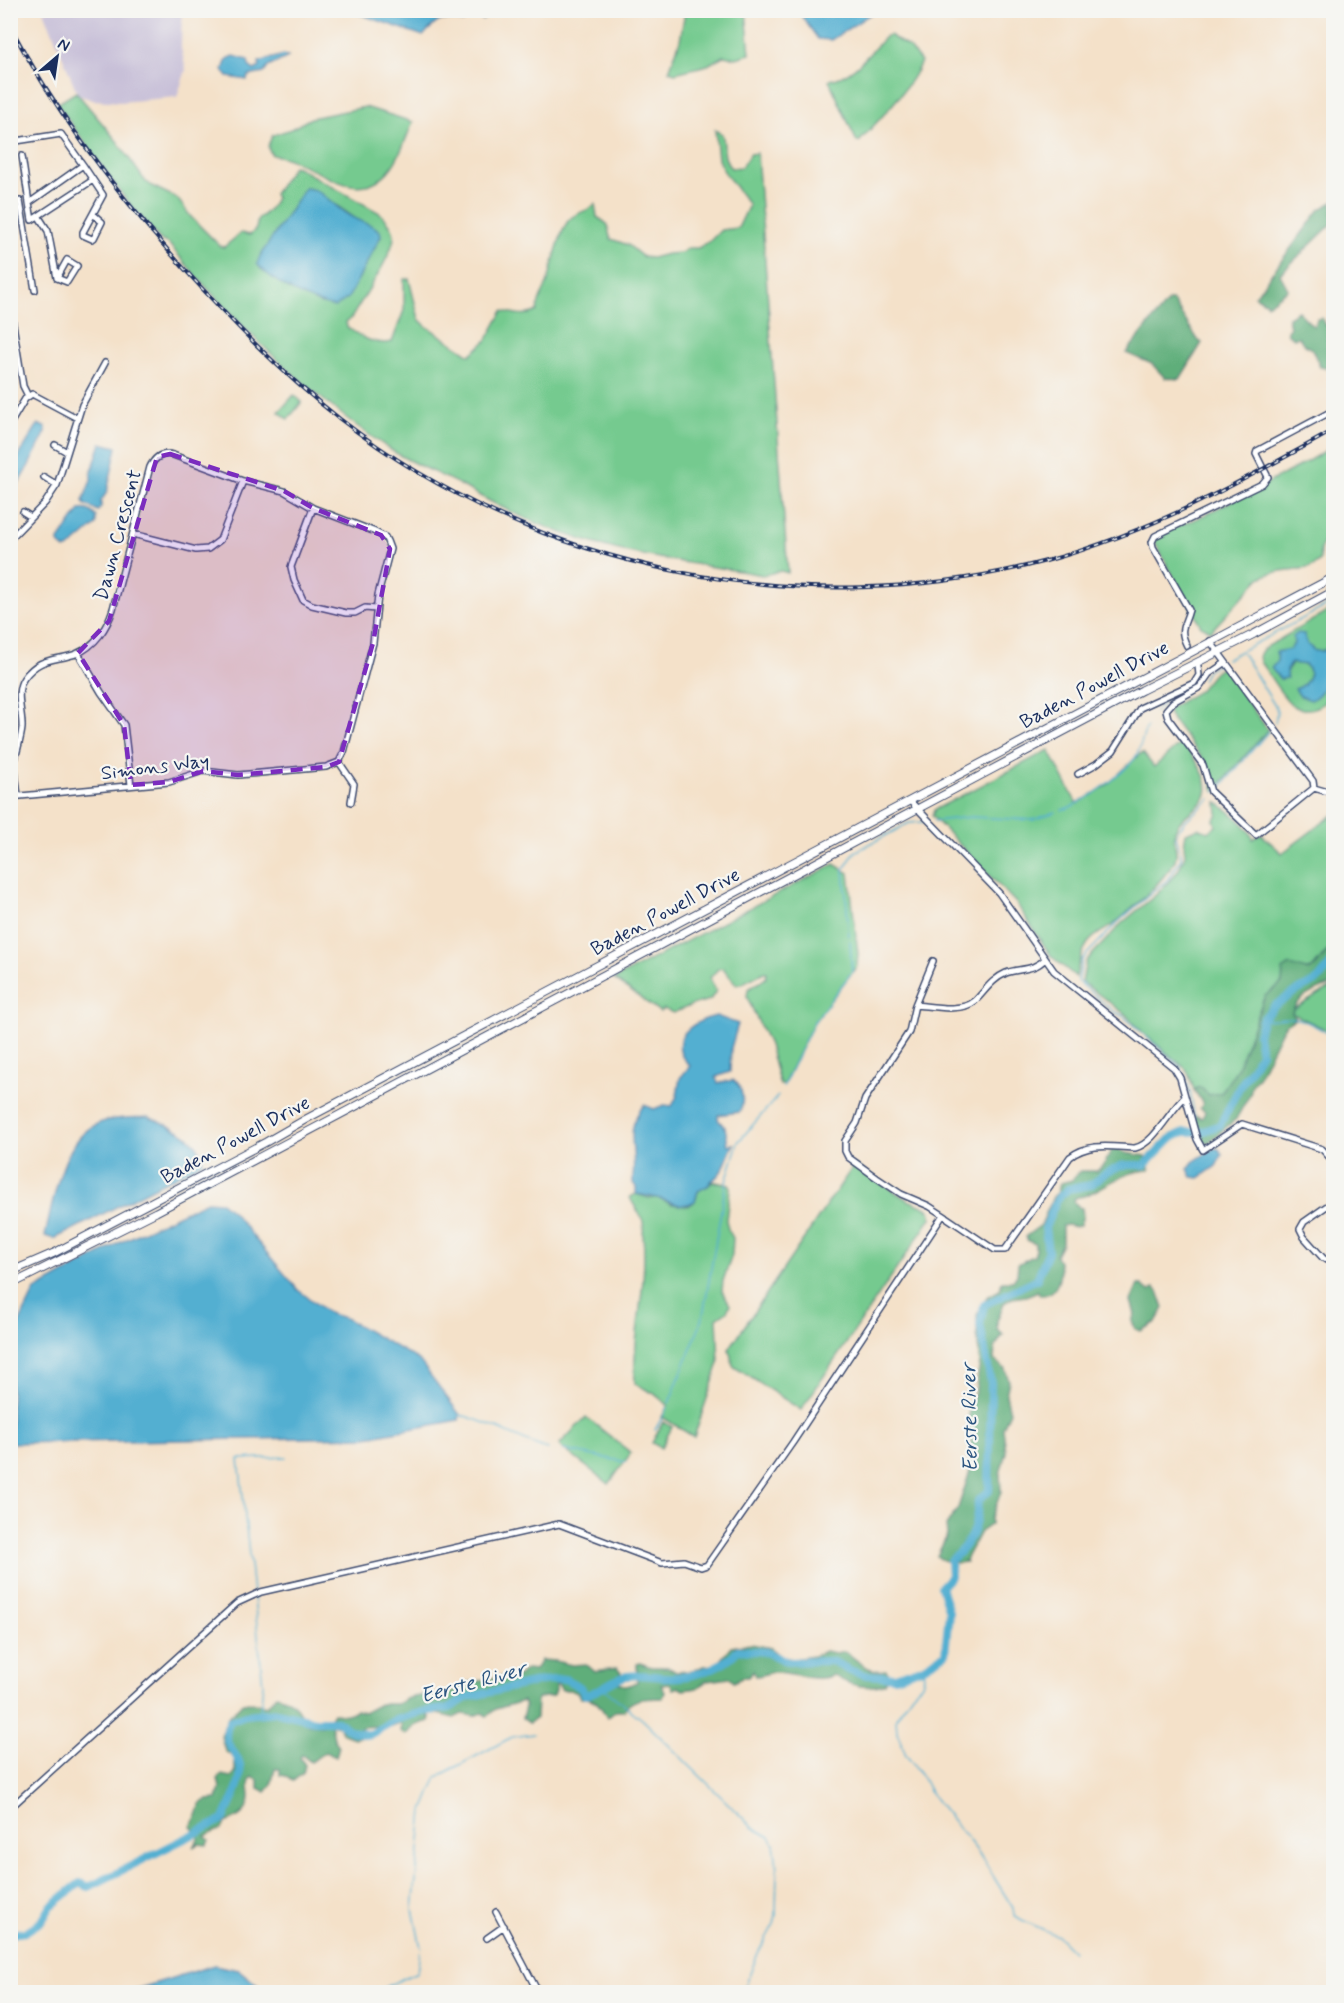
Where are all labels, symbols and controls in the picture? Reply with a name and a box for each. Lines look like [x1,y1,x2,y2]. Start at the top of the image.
north arrow [27,27,87,87]
text: N [54,33,73,57]
street label: Dawn Crescent [88,467,149,604]
street label: Baden Powell Drive [1015,635,1174,736]
street label: Simons Way [100,747,211,788]
street label: Baden Powell Drive [586,862,745,963]
street label: Baden Powell Drive [156,1090,315,1191]
water label: Eerste River [955,1360,985,1472]
water label: Eerste River [417,1655,532,1710]

